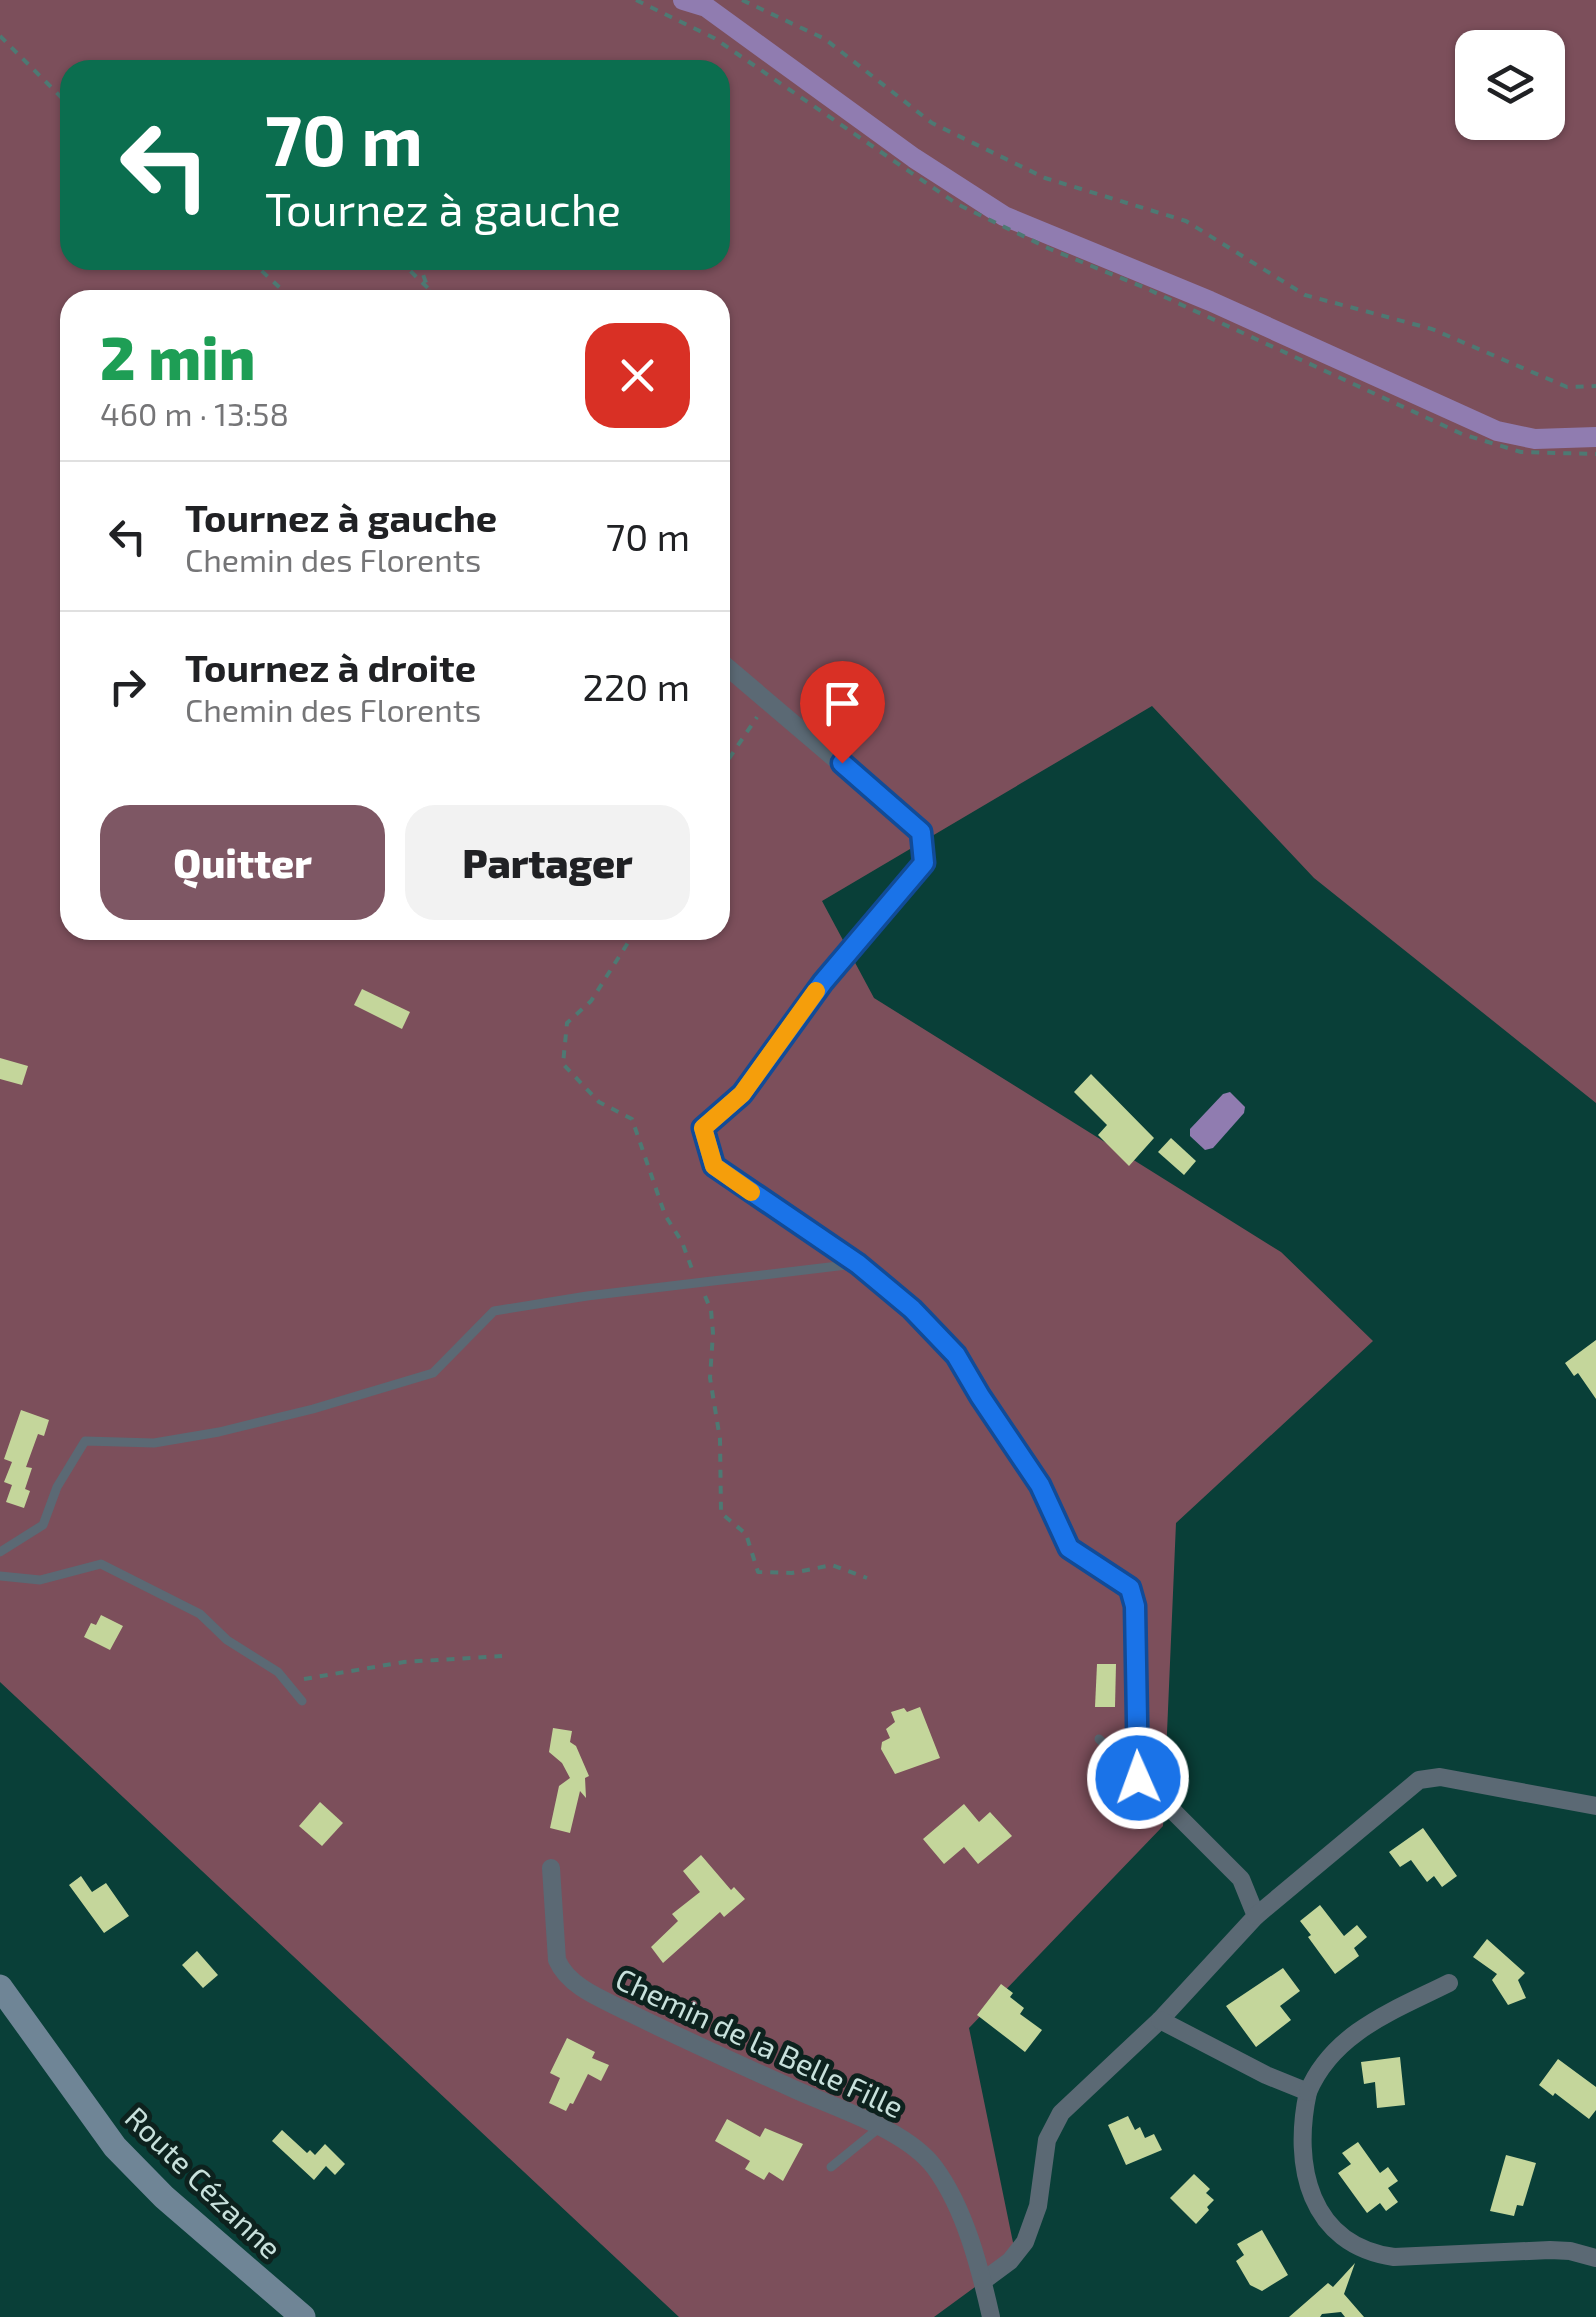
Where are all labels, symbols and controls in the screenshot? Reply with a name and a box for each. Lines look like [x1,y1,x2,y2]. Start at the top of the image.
map controls [1455,30,1565,140]
button: layers [1455,30,1565,140]
text: 70 m [265,96,423,180]
icon: left [100,100,230,230]
text: Tournez à gauche [265,181,621,235]
text: 2 min [100,320,255,392]
button: close [585,323,690,428]
text: 460 m · 13:58 [100,394,289,432]
text: Tournez à gauche [185,494,497,540]
icon: left [100,509,155,564]
text: 70 m [606,513,690,559]
text: Chemin des Florents [185,540,481,578]
text: Tournez à droite [185,644,476,690]
icon: right [100,659,155,714]
pin [800,661,885,764]
text: 220 m [583,663,690,709]
icon: arrive [815,676,870,731]
text: Chemin des Florents [185,690,481,728]
button: Quitter [100,805,385,920]
button: Partager [405,805,690,920]
position arrow [1086,1726,1190,1830]
street label: Chemin de la Belle Fille [610,1959,910,2125]
street label: Route Cézanne [119,2099,289,2265]

